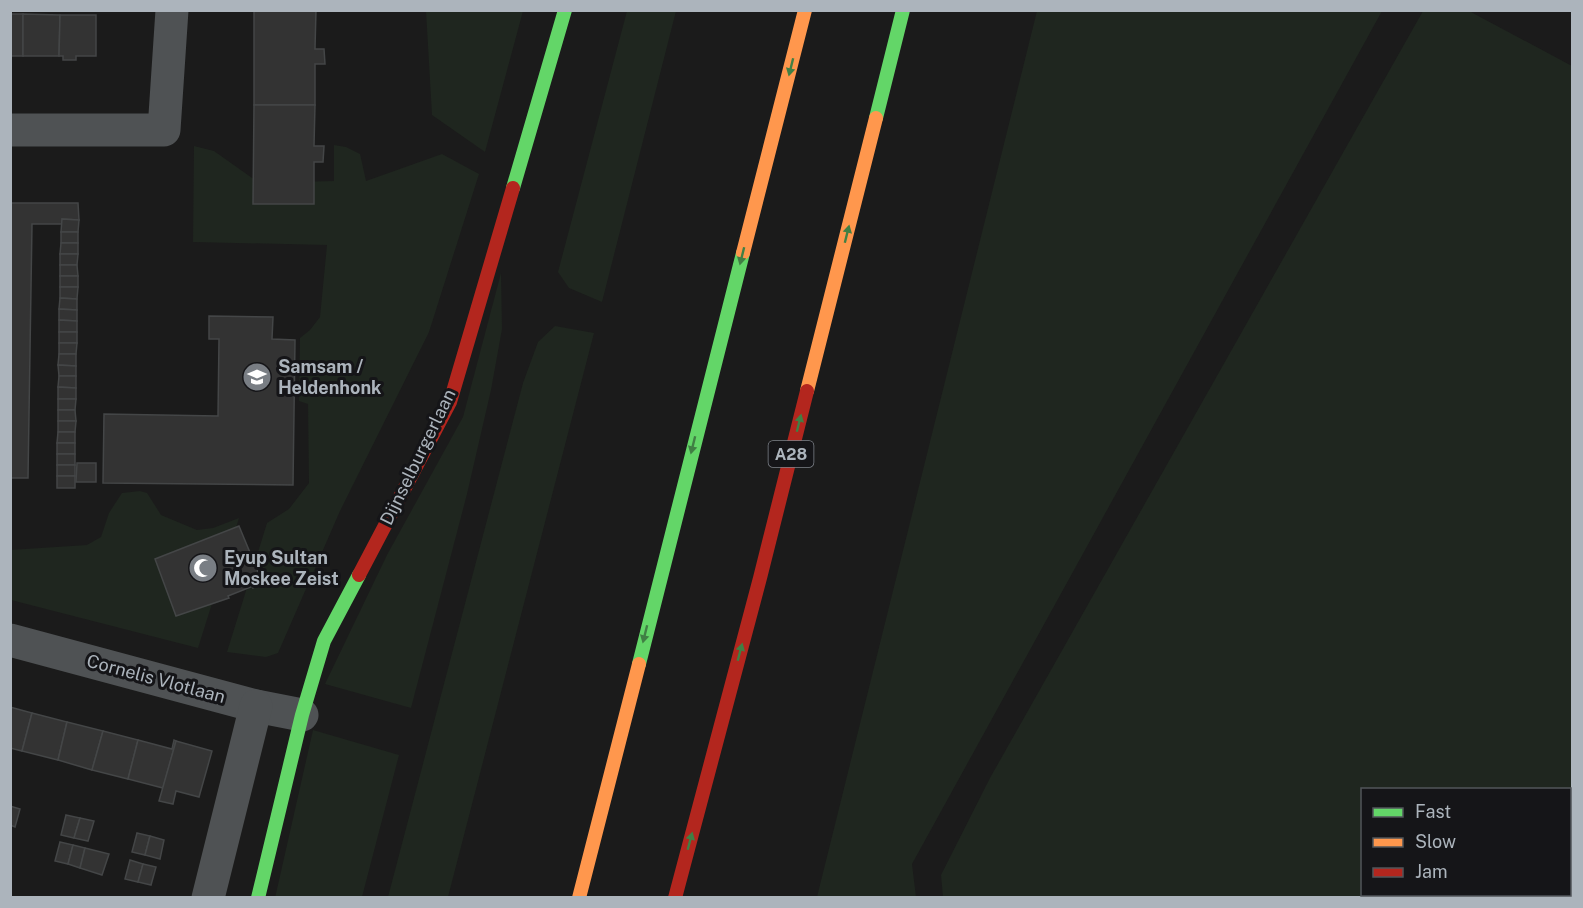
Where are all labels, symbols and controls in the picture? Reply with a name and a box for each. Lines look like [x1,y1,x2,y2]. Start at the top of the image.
one-way arrow [785,58,795,76]
one-way arrow [842,225,852,243]
one-way arrow [737,247,746,265]
place label: Samsam / Heldenhonk [278,356,382,398]
school or university icon: Samsam / Heldenhonk [241,361,273,393]
street label: Dijnselburgerlaan [376,385,460,528]
one-way arrow [794,414,804,432]
one-way arrow [688,436,698,454]
road number: A28 [768,441,814,467]
place label: Eyup Sultan Moskee Zeist [224,547,339,589]
mosque icon: Eyup Sultan Moskee Zeist [187,552,219,584]
one-way arrow [639,624,649,643]
one-way arrow [736,643,745,661]
street label: Cornelis Vlotlaan [85,650,228,707]
legend [1361,788,1571,896]
text: Fast [1415,801,1451,822]
text: Slow [1415,831,1456,852]
one-way arrow [686,832,696,850]
text: Jam [1415,861,1448,882]

